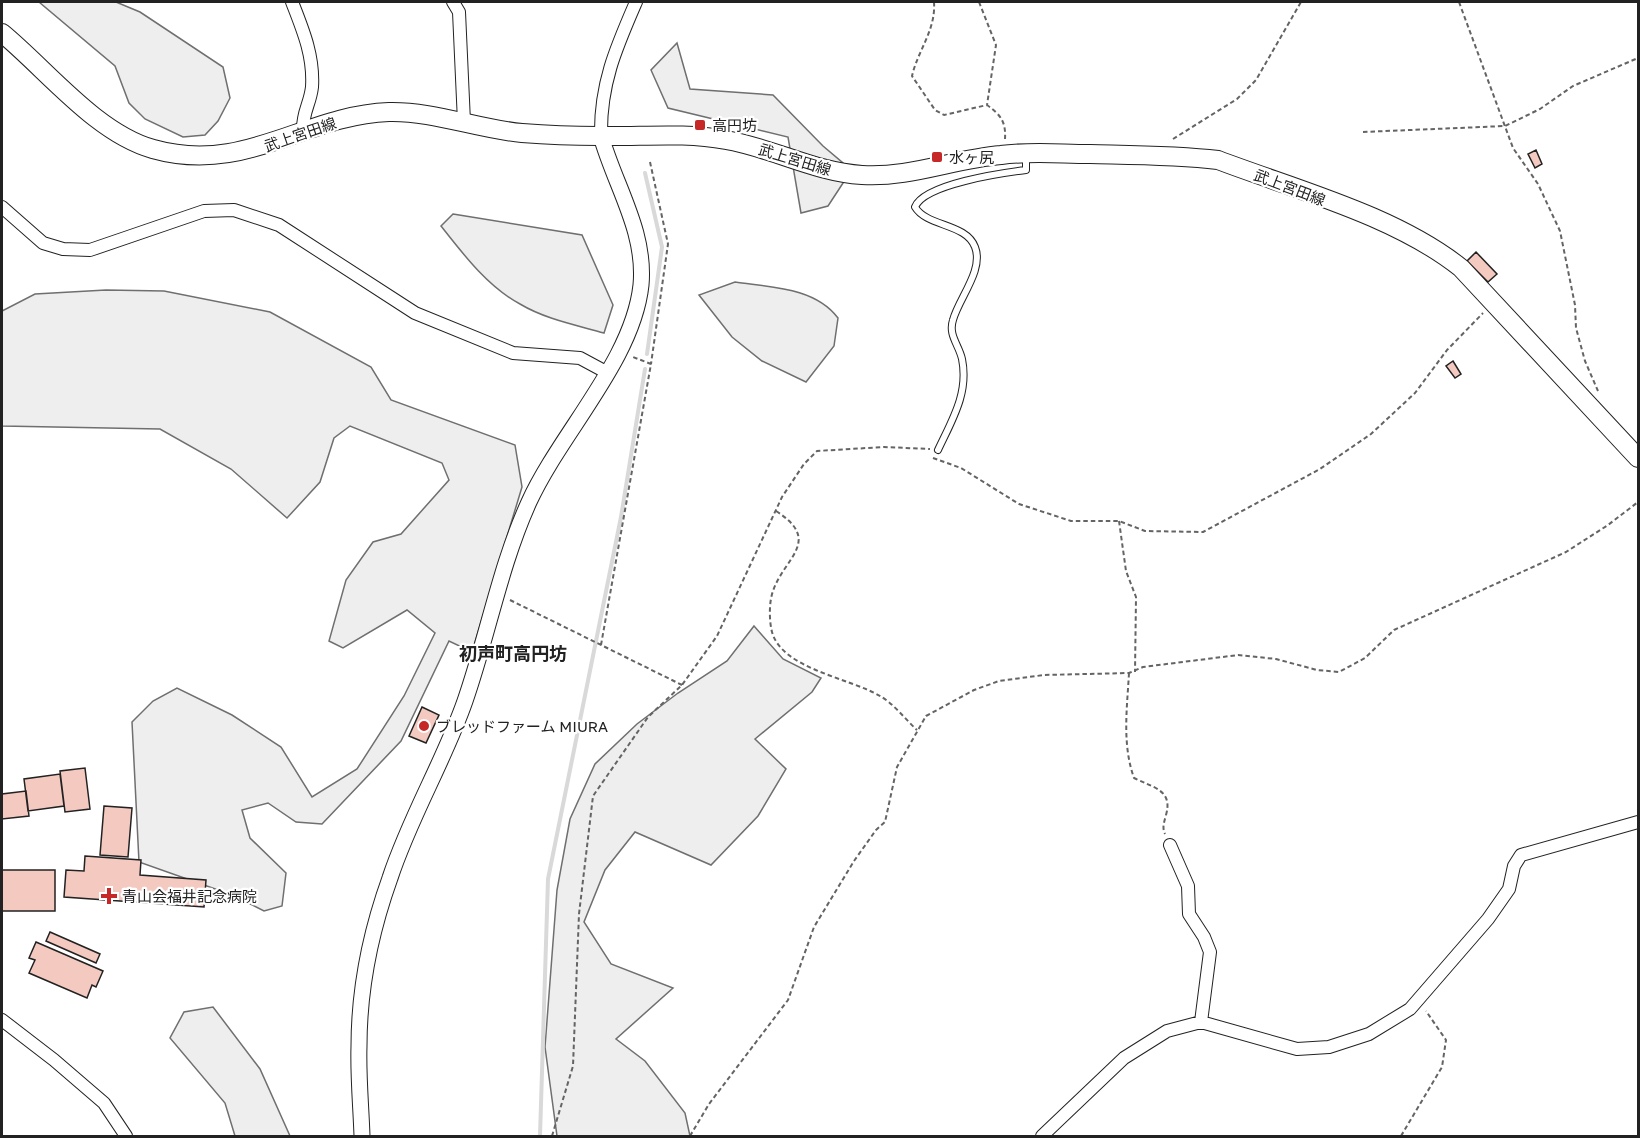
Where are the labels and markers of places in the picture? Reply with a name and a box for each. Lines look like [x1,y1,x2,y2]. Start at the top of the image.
place label: 高円坊 [712,116,757,134]
marker: 高円坊 [693,118,707,132]
place label: 水ヶ尻 [949,148,994,166]
marker: 水ヶ尻 [930,150,944,164]
place label: ブレッドファーム MIURA [436,717,608,735]
marker: ブレッドファーム MIURA [417,719,431,733]
marker: 青山会福井記念病院 [100,887,118,905]
place label: 青山会福井記念病院 [122,887,257,905]

